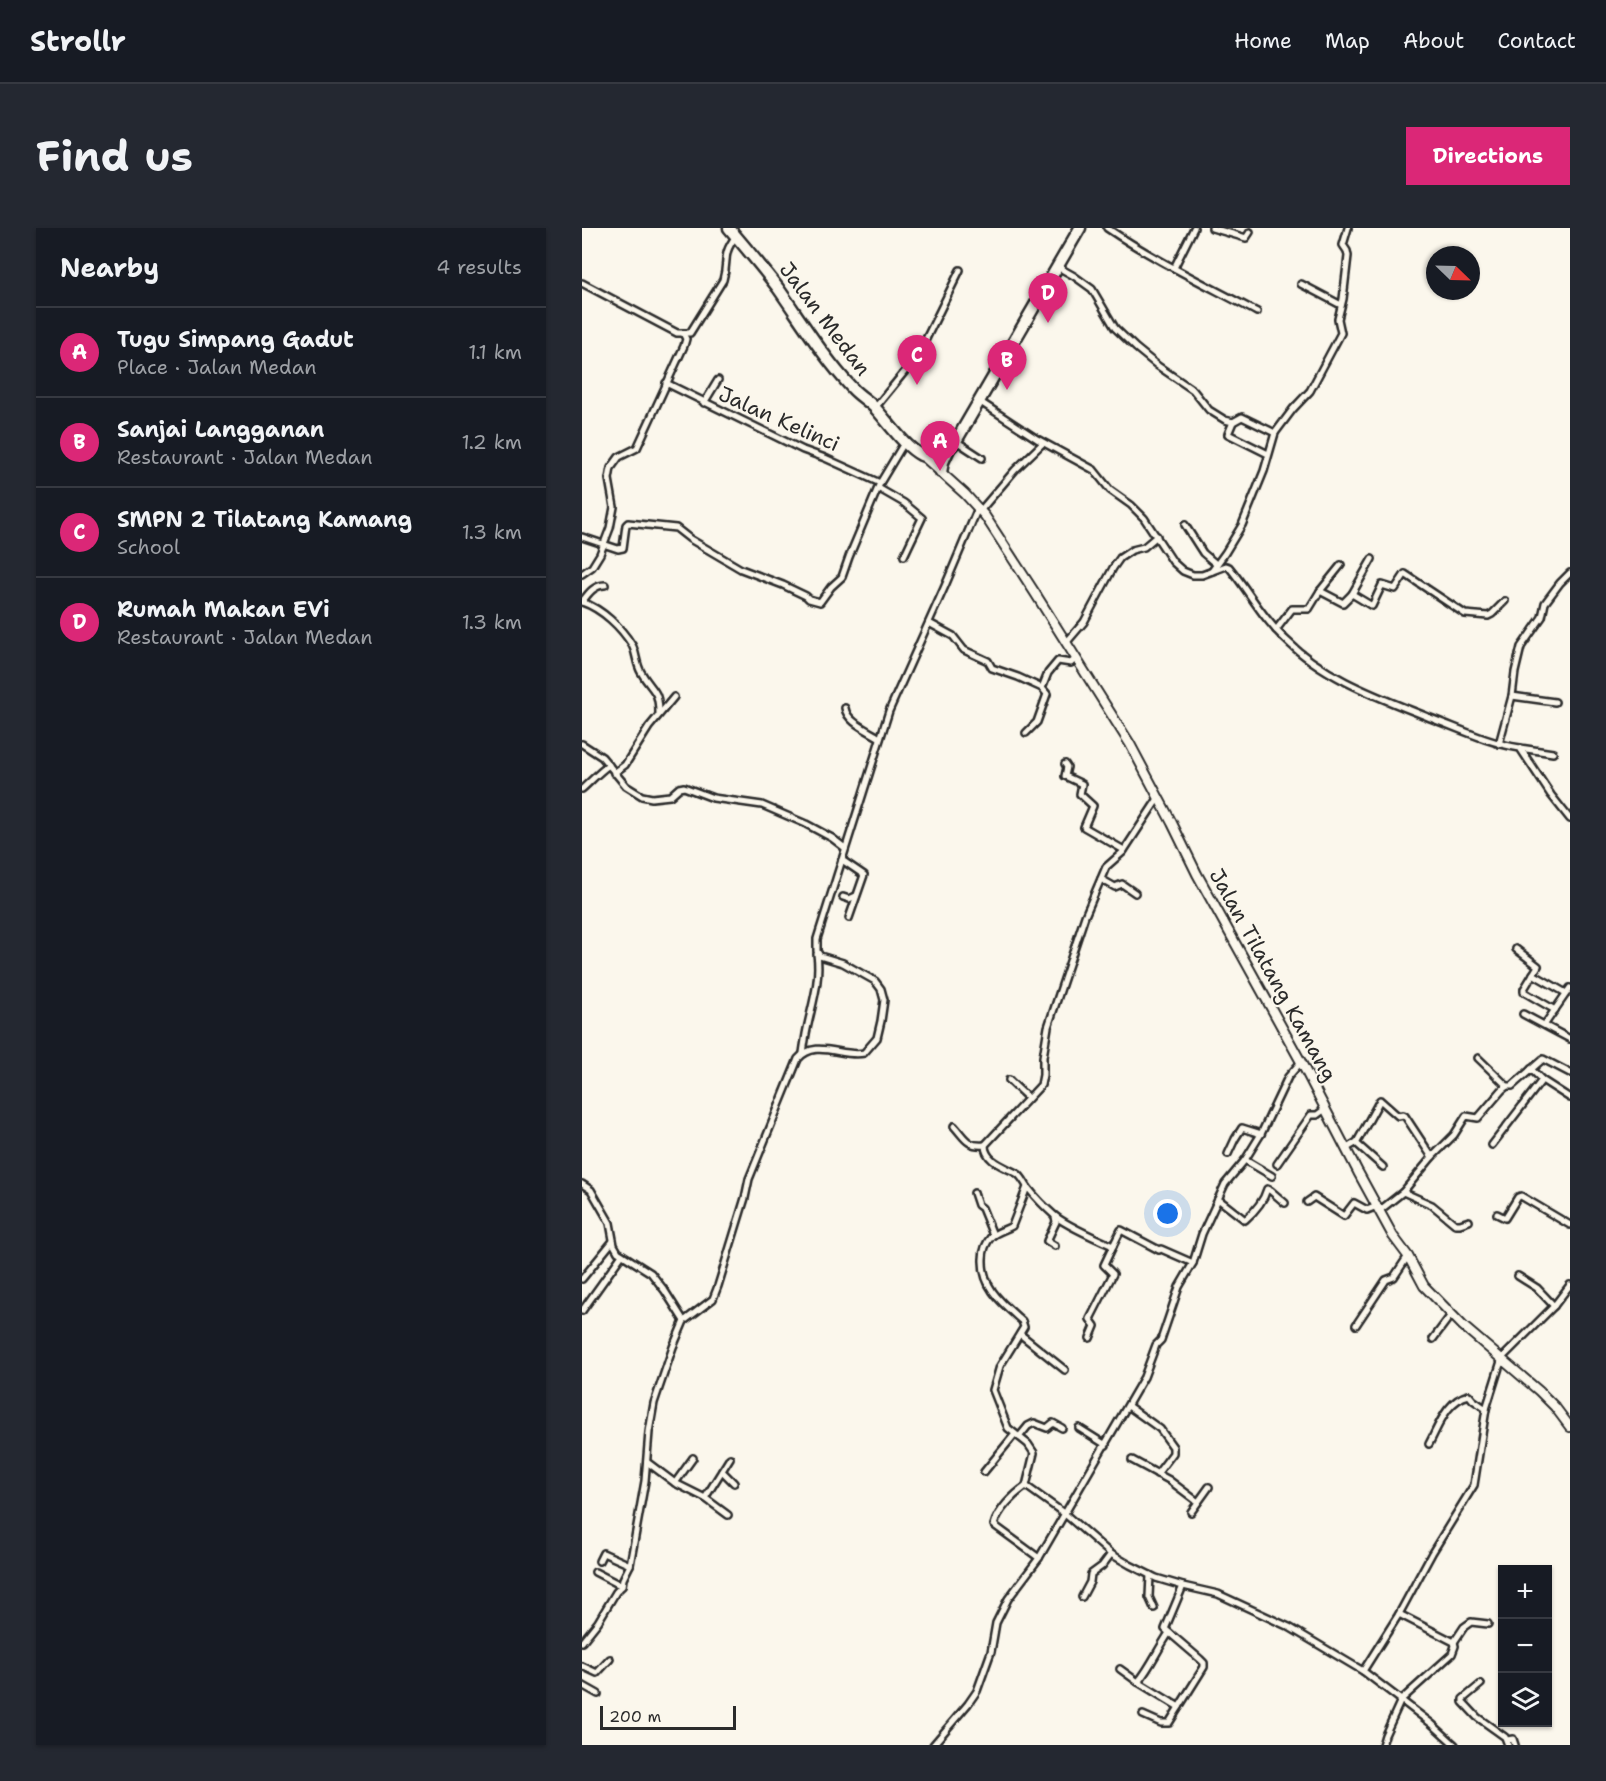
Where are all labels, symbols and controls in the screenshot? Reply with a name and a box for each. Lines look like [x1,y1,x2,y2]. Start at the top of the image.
text: Strollr [30,22,126,60]
text: Home [1234,27,1292,55]
text: Map [1325,27,1370,55]
text: About [1403,27,1464,55]
text: Contact [1497,27,1576,55]
button: Directions [1406,127,1570,185]
text: Find us [36,128,193,184]
north arrow [1426,246,1480,300]
text: Nearby [60,250,159,285]
text: 4 results [436,254,522,280]
street label: Jalan Medan [773,256,877,382]
pin: D [1028,274,1068,323]
text: Tugu Simpang Gadut [117,325,354,354]
pin: C [898,336,936,385]
text: A [72,339,87,365]
text: 1.1 km [468,339,522,365]
pin: B [988,340,1026,390]
text: Place · Jalan Medan [117,354,316,380]
street label: Jalan Kelinci [714,380,844,458]
text: Sanjai Langganan [117,415,324,444]
pin: A [920,422,960,471]
text: B [73,429,86,455]
text: 1.2 km [462,429,522,455]
text: Restaurant · Jalan Medan [117,444,373,470]
text: SMPN 2 Tilatang Kamang [117,505,412,534]
text: C [73,519,86,545]
text: 1.3 km [462,519,522,545]
text: School [117,534,180,560]
text: Rumah Makan EVi [117,595,330,624]
text: D [72,609,87,635]
text: 1.3 km [462,609,522,635]
text: Restaurant · Jalan Medan [117,624,373,650]
street label: Jalan Tilatang Kamang [1203,864,1343,1086]
your location [1153,1199,1182,1228]
map controls [1498,1565,1552,1727]
button: + [1498,1565,1552,1619]
button: − [1498,1619,1552,1673]
button: layers [1498,1673,1552,1727]
scale bar [600,1703,736,1730]
text: 200 m [609,1706,661,1727]

